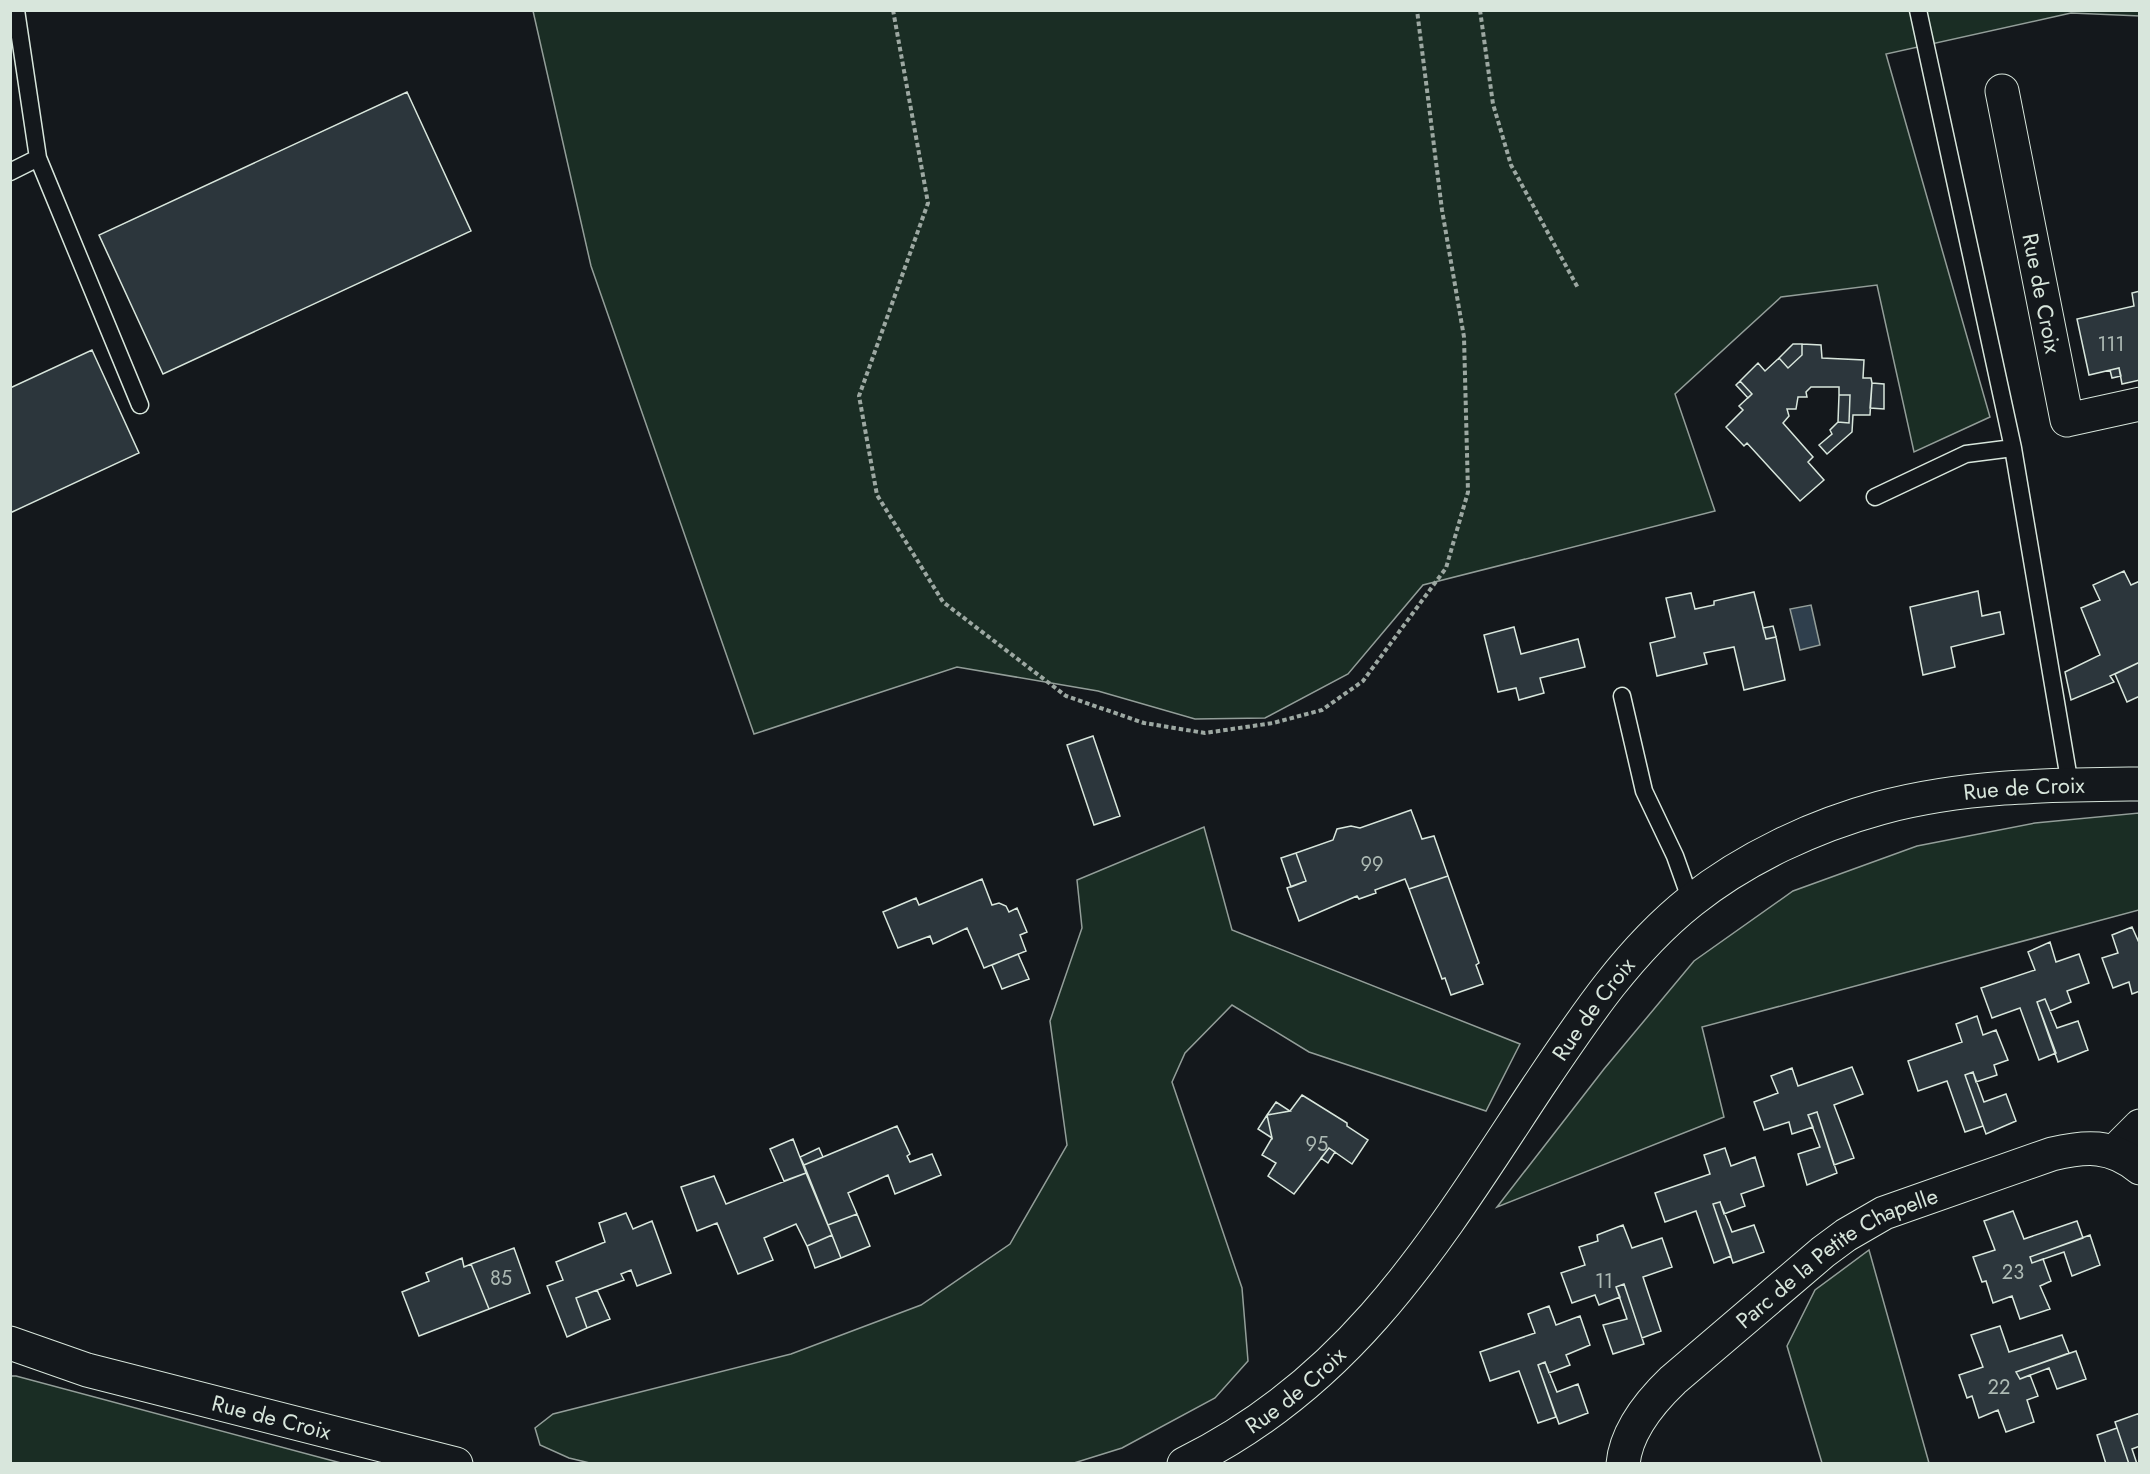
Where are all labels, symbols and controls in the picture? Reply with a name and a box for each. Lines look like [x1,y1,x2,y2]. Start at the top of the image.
street label: Rue de Croix [2014,230,2070,357]
house number: 111 [2098,330,2125,359]
street label: Rue de Croix [1962,769,2086,808]
house number: 99 [1360,850,1384,879]
street label: Rue de Croix [1544,950,1642,1067]
house number: 95 [1306,1130,1328,1159]
street label: Parc de la Petite Chapelle [1729,1179,1942,1336]
house number: 23 [2002,1258,2024,1287]
house number: 85 [490,1264,512,1293]
house number: 11 [1595,1267,1613,1296]
street label: Rue de Croix [1239,1339,1353,1441]
house number: 22 [1988,1373,2010,1402]
street label: Rue de Croix [209,1386,335,1448]

